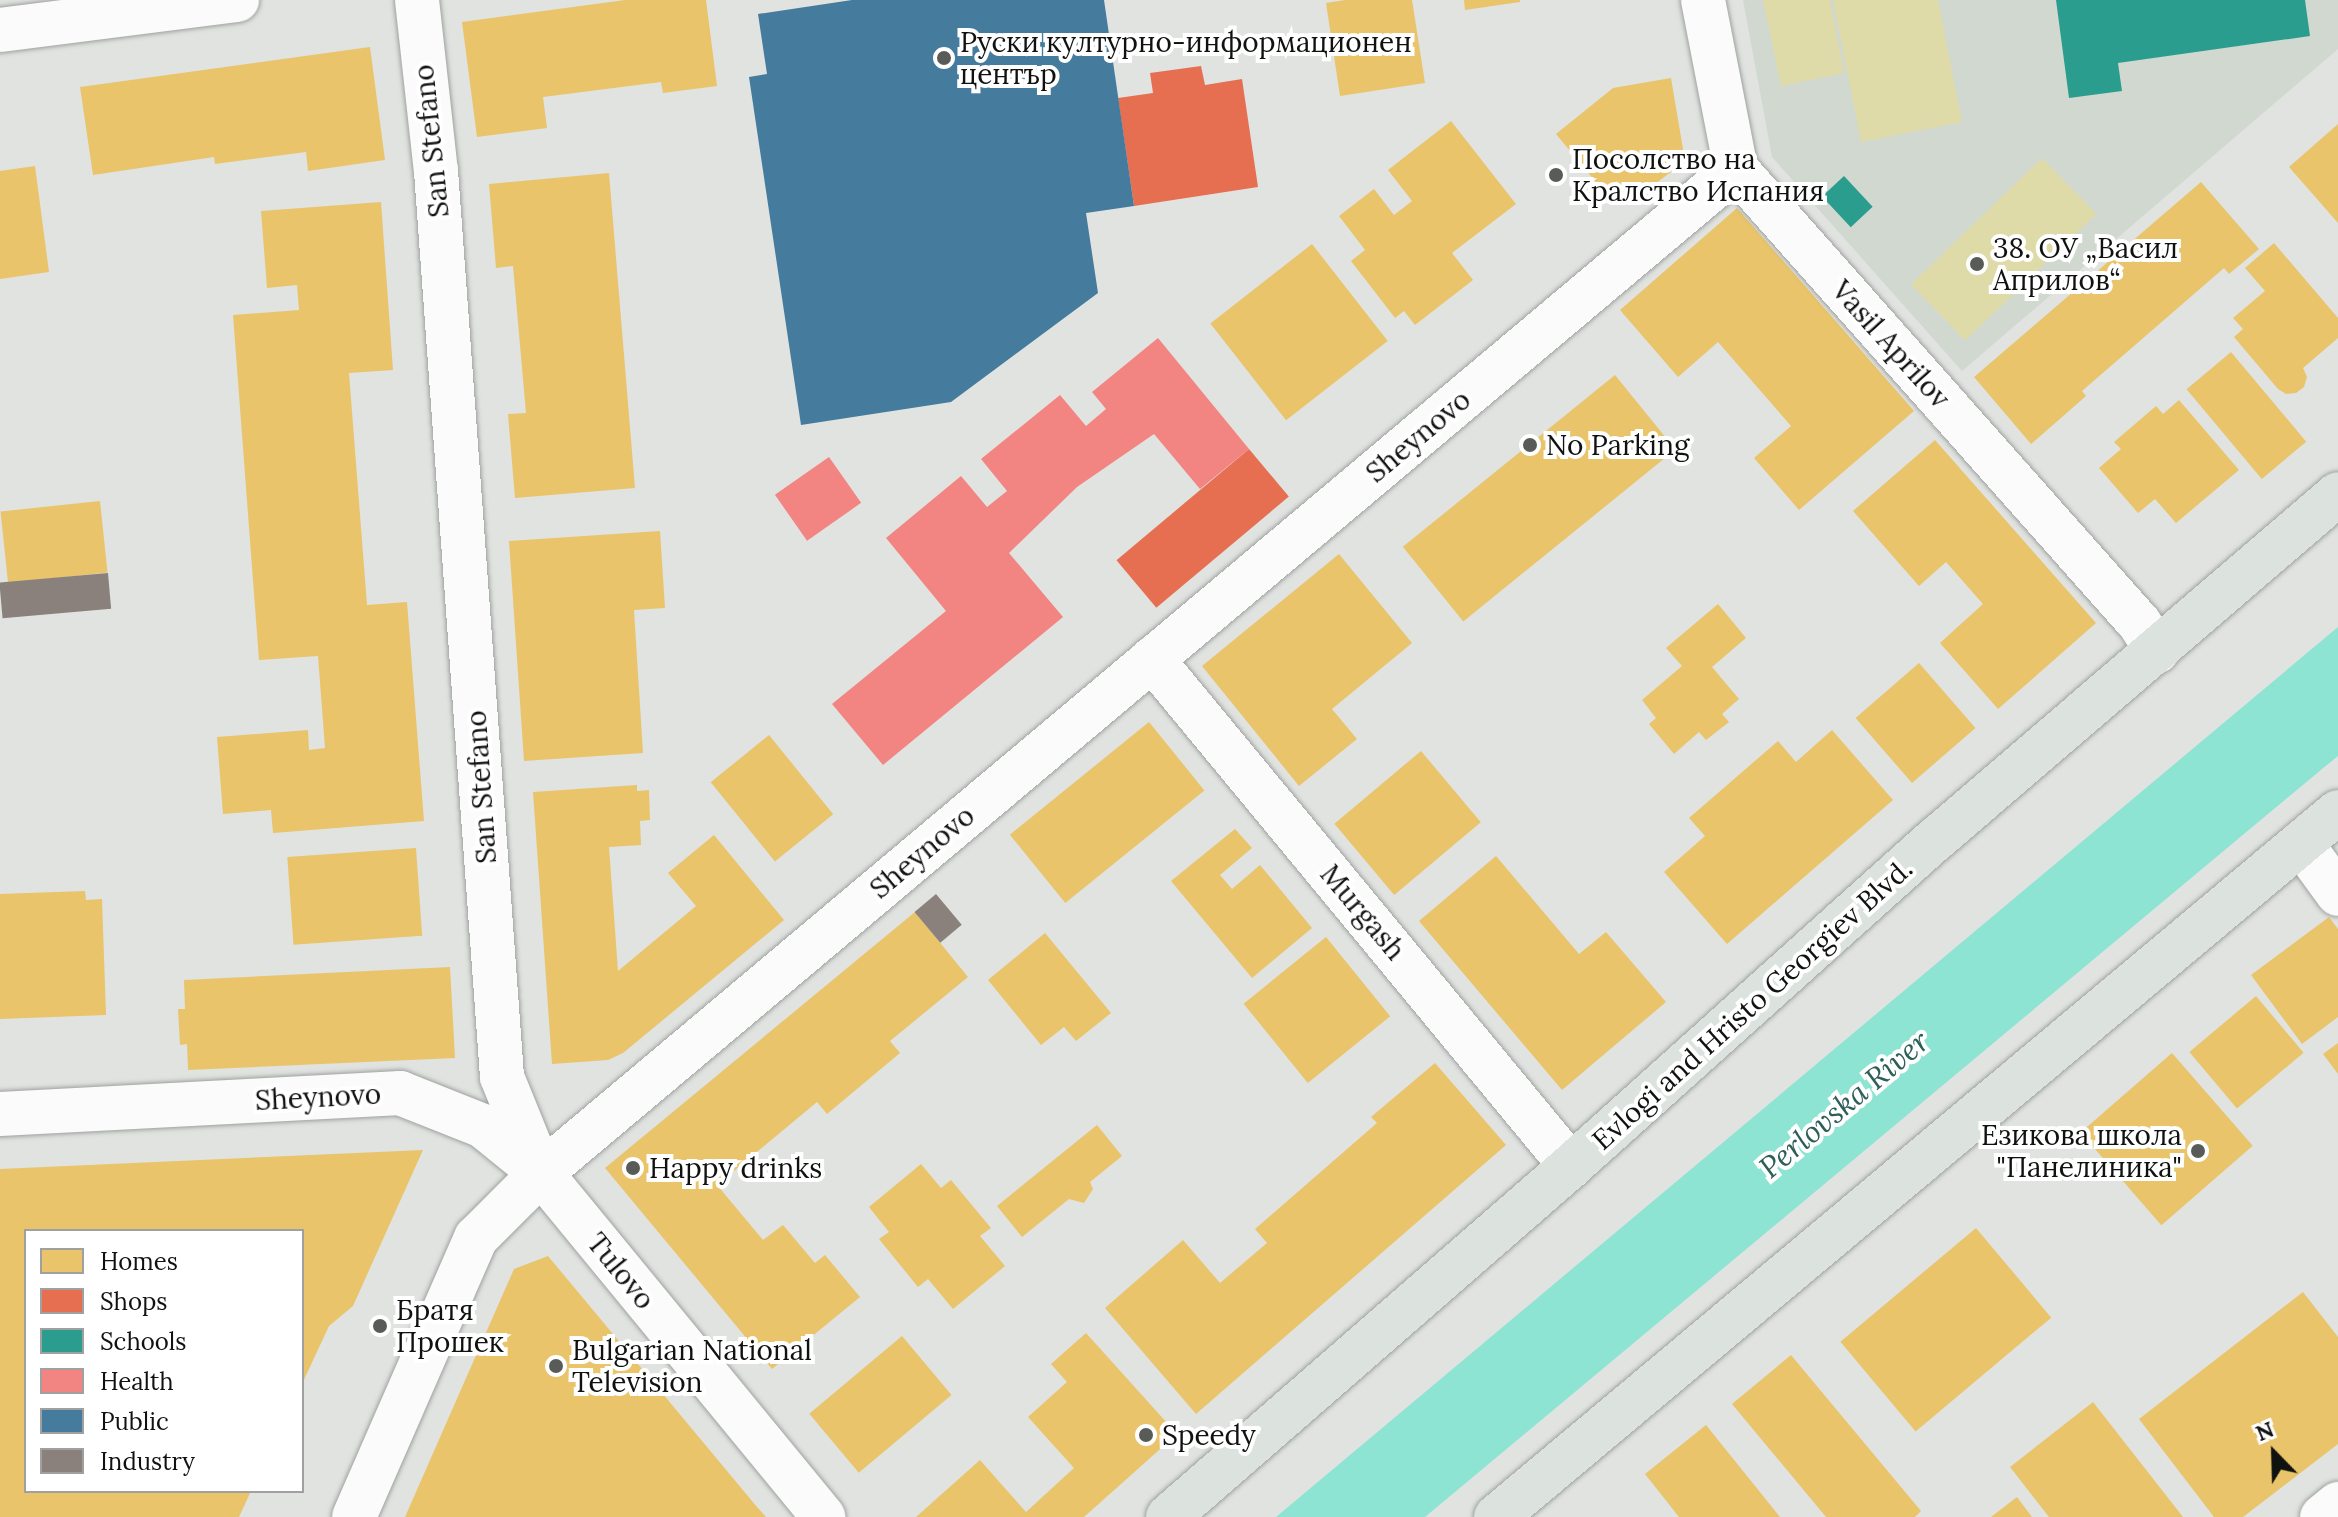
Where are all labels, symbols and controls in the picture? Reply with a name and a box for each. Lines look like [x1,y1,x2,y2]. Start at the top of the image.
place label: Руски културно-информационен център [960,25,1412,91]
marker: Руски културно-информационен център [935,49,953,67]
street label: San Stefano [406,63,456,219]
place label: Посолство на Кралство Испания [1572,142,1824,208]
marker: Посолство на Кралство Испания [1547,166,1565,184]
place label: 38. ОУ „Васил Априлов“ [1993,231,2178,297]
marker: 38. ОУ „Васил Априлов“ [1968,255,1986,273]
street label: Vasil Aprilov [1825,273,1957,415]
street label: Sheynovo [1359,383,1477,489]
place label: No Parking [1546,428,1689,462]
marker: No Parking [1521,436,1539,454]
street label: San Stefano [459,709,503,865]
street label: Sheynovo [863,799,981,905]
street label: Evlogi and Hristo Georgiev Blvd. [1585,851,1919,1157]
street label: Murgash [1313,858,1413,966]
water label: Perlovska River [1752,1023,1936,1185]
street label: Sheynovo [254,1077,382,1117]
place label: Езикова школа "Панелиника" [1981,1118,2182,1184]
marker: Езикова школа "Панелиника" [2189,1142,2207,1160]
place label: Happy drinks [649,1151,822,1185]
marker: Happy drinks [624,1159,642,1177]
street label: Tulovo [580,1226,662,1316]
legend [24,1229,304,1493]
text: Homes [100,1246,178,1277]
text: Shops [100,1286,167,1317]
place label: Братя Прошек [396,1293,504,1359]
marker: Братя Прошек [371,1317,389,1335]
text: Schools [100,1326,186,1357]
place label: Bulgarian National Television [572,1333,812,1399]
marker: Bulgarian National Television [547,1357,565,1375]
text: Health [100,1366,174,1397]
text: Public [100,1406,169,1437]
north arrow [2234,1413,2314,1493]
text: N [2251,1415,2278,1447]
place label: Speedy [1162,1418,1256,1452]
marker: Speedy [1137,1426,1155,1444]
text: Industry [100,1446,195,1477]

